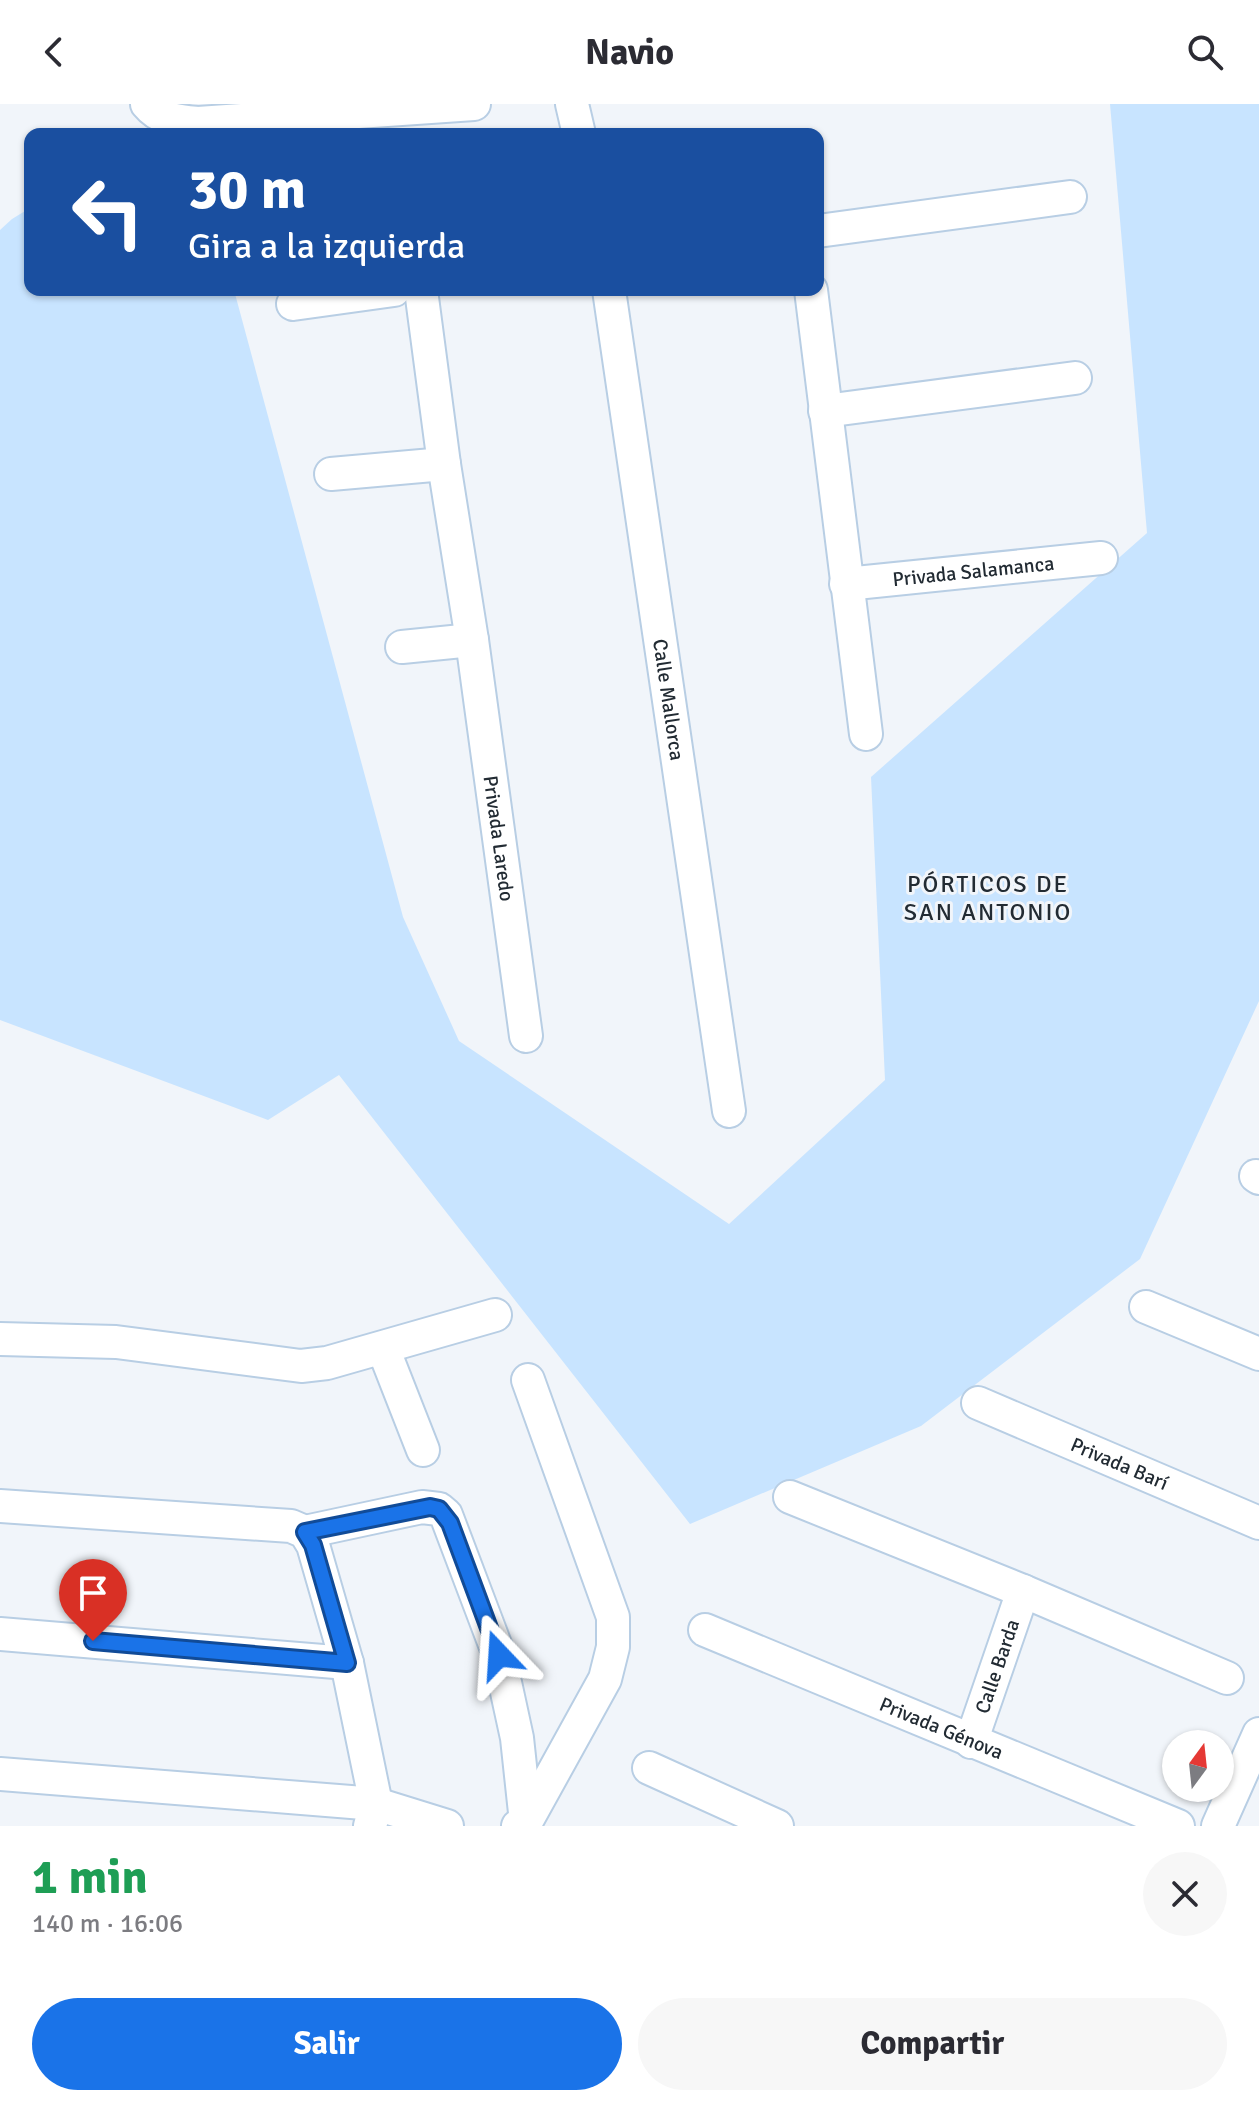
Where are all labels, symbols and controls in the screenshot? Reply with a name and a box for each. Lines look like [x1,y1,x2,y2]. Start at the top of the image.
icon: back [32,30,76,74]
text: Navio [585,30,674,75]
icon: search [1183,30,1227,74]
text: 30 m [188,155,306,224]
icon: left [56,160,160,264]
text: Gira a la izquierda [188,224,465,269]
street label: Privada Salamanca [891,551,1055,592]
street label: Calle Mallorca [647,637,690,762]
street label: Privada Laredo [478,774,520,903]
district label: PÓRTICOS DE SAN ANTONIO [904,869,1072,927]
street label: Privada Barí [1067,1432,1173,1496]
pin [59,1559,127,1641]
icon: arrive [71,1571,115,1615]
position arrow [457,1613,541,1697]
street label: Calle Barda [970,1616,1025,1717]
street label: Privada Génova [876,1692,1007,1765]
north arrow [1162,1730,1234,1802]
map controls [1162,1730,1234,1802]
text: 1 min [32,1848,148,1907]
button: close [1143,1852,1227,1936]
text: 140 m · 16:06 [32,1908,183,1940]
button: Salir [32,1998,622,2090]
button: Compartir [638,1998,1227,2090]

